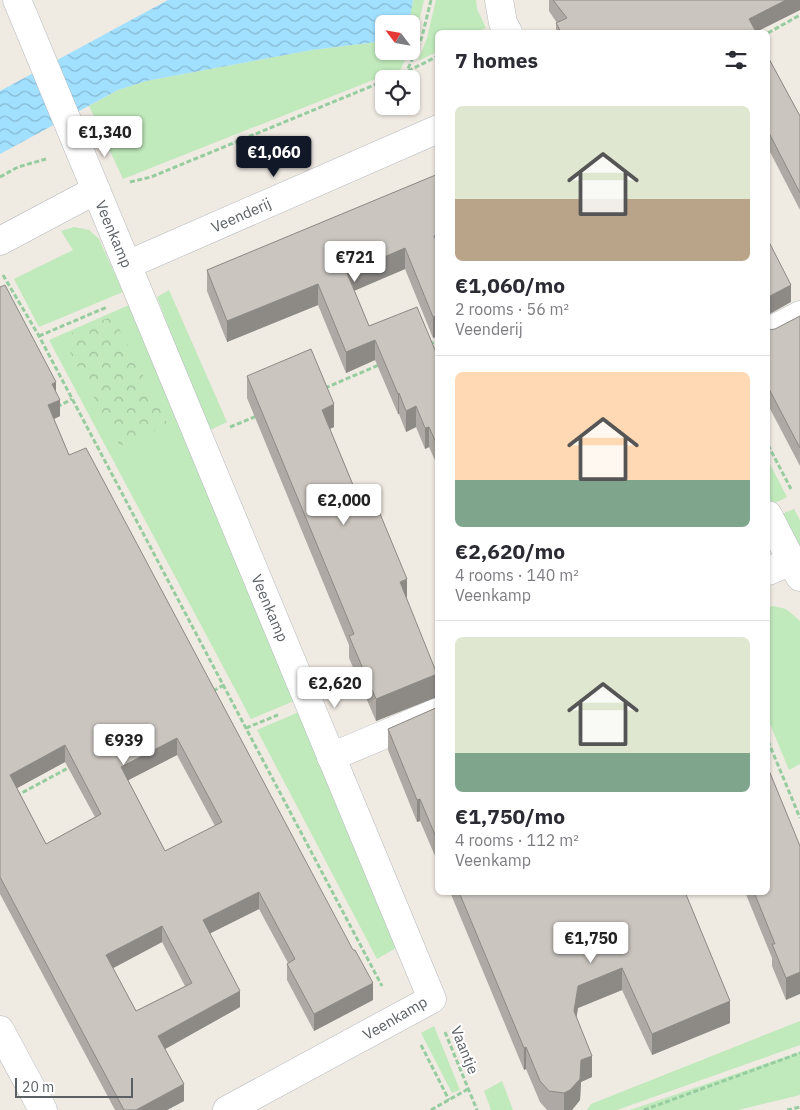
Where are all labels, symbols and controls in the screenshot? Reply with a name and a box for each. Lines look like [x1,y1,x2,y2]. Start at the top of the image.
north arrow [375,15,420,60]
map controls [375,15,420,115]
text: 7 homes [455,46,538,74]
icon: filters [722,46,750,74]
button: locate [375,70,420,115]
pin: €1,340 [64,116,146,158]
text: €1,340 [78,122,132,142]
pin: €1,060 [233,136,315,178]
icon: home [558,139,648,229]
text: €1,060 [247,142,301,162]
street label: Veenderij [208,193,274,237]
street label: Veenkamp [91,197,137,271]
pin: €721 [325,240,385,283]
text: €721 [336,247,374,267]
text: €1,060/mo [455,271,565,299]
text: 2 rooms · 56 m² [455,299,569,319]
text: Veenderij [455,319,523,339]
icon: home [558,404,648,494]
pin: €2,000 [303,484,385,526]
text: €2,000 [317,490,371,510]
text: €2,620/mo [455,537,565,565]
text: 4 rooms · 140 m² [455,565,579,585]
street label: Veenkamp [247,571,293,645]
text: Veenkamp [455,585,531,605]
pin: €2,620 [294,666,376,709]
icon: home [558,669,648,759]
text: €2,620 [308,673,362,693]
pin: €939 [94,724,154,766]
text: €939 [105,730,143,750]
text: €1,750/mo [455,802,565,830]
text: 4 rooms · 112 m² [455,830,579,850]
text: Veenkamp [455,850,531,870]
pin: €1,750 [550,922,632,964]
text: €1,750 [564,928,618,948]
street label: Veenkamp [359,992,431,1044]
street label: Vaantje [447,1023,483,1077]
scale bar [15,1075,132,1098]
text: 20 m [22,1078,54,1096]

